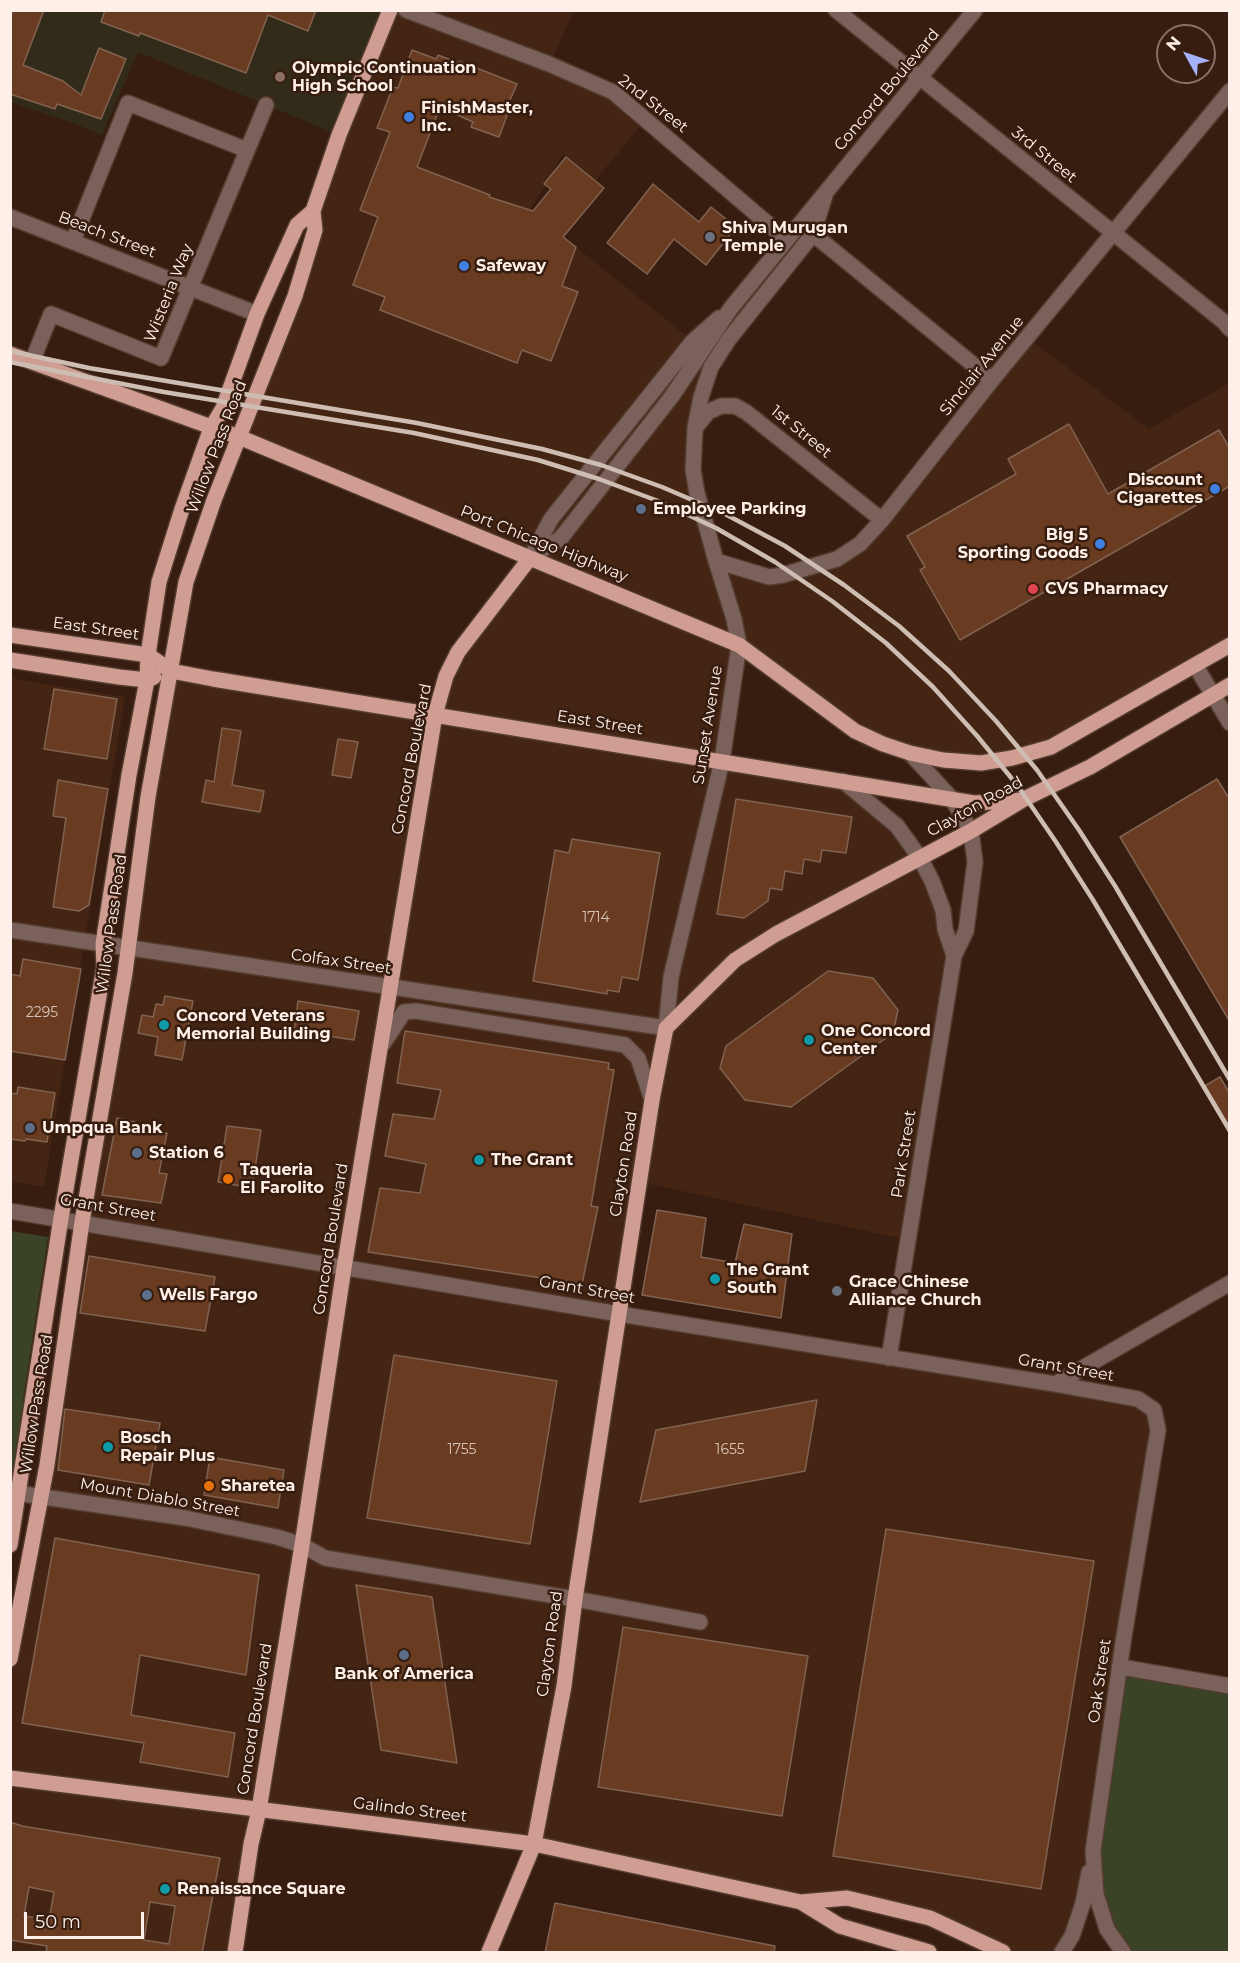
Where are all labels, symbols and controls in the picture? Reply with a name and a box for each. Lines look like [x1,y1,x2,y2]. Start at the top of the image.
north arrow [1156,24,1216,84]
street label: Concord Boulevard [830,25,944,155]
text: N [1162,32,1185,54]
place label: Olympic Continuation High School [292,58,476,96]
marker: Olympic Continuation High School [273,70,287,84]
street label: 2nd Street [614,71,692,137]
place label: FinishMaster, Inc. [421,98,533,136]
marker: FinishMaster, Inc. [402,110,416,124]
street label: 3rd Street [1007,123,1081,187]
street label: Beach Street [55,208,159,262]
place label: Shiva Murugan Temple [722,218,848,256]
marker: Shiva Murugan Temple [703,230,717,244]
street label: Wisteria Way [141,241,197,345]
place label: Safeway [476,256,546,276]
marker: Safeway [457,259,471,273]
street label: Sinclair Avenue [936,312,1028,420]
street label: Willow Pass Road [183,378,251,516]
street label: 1st Street [767,402,835,462]
place label: Discount Cigarettes [1117,470,1203,508]
marker: Discount Cigarettes [1208,482,1222,496]
place label: Employee Parking [653,499,806,519]
street label: Port Chicago Highway [457,502,631,586]
marker: Employee Parking [634,502,648,516]
place label: Big 5 Sporting Goods [958,525,1088,563]
marker: Big 5 Sporting Goods [1093,537,1107,551]
place label: CVS Pharmacy [1045,579,1168,599]
marker: CVS Pharmacy [1026,582,1040,596]
street label: East Street [52,613,140,645]
street label: Sunset Avenue [689,664,727,786]
street label: Concord Boulevard [388,682,436,836]
street label: East Street [556,707,644,739]
street label: Clayton Road [924,773,1026,841]
street label: Willow Pass Road [93,853,131,995]
house number: 1714 [582,910,610,926]
street label: Colfax Street [290,945,392,979]
house number: 2295 [26,1005,58,1021]
place label: Concord Veterans Memorial Building [176,1006,331,1044]
marker: Concord Veterans Memorial Building [157,1018,171,1032]
place label: One Concord Center [821,1021,931,1059]
marker: One Concord Center [802,1033,816,1047]
street label: Park Street [888,1108,920,1200]
street label: Clayton Road [606,1110,642,1218]
place label: Umpqua Bank [42,1118,163,1138]
marker: Umpqua Bank [23,1121,37,1135]
place label: Station 6 [149,1143,224,1163]
marker: Station 6 [130,1146,144,1160]
place label: The Grant [491,1150,573,1170]
marker: The Grant [472,1153,486,1167]
place label: Taqueria El Farolito [240,1160,324,1198]
street label: Concord Boulevard [310,1162,352,1316]
marker: Taqueria El Farolito [221,1172,235,1186]
street label: Grant Street [58,1190,158,1226]
place label: The Grant South [727,1260,809,1298]
street label: Grant Street [537,1272,637,1308]
marker: The Grant South [708,1272,722,1286]
place label: Grace Chinese Alliance Church [849,1272,982,1310]
marker: Grace Chinese Alliance Church [830,1284,844,1298]
place label: Wells Fargo [159,1285,258,1305]
marker: Wells Fargo [140,1288,154,1302]
street label: Willow Pass Road [17,1333,57,1475]
street label: Grant Street [1016,1350,1116,1386]
place label: Bosch Repair Plus [120,1428,215,1466]
marker: Bosch Repair Plus [101,1440,115,1454]
house number: 1755 [448,1442,476,1458]
house number: 1655 [715,1442,745,1458]
street label: Mount Diablo Street [78,1474,242,1522]
place label: Sharetea [221,1476,295,1496]
marker: Sharetea [202,1479,216,1493]
street label: Clayton Road [533,1590,567,1698]
street label: Oak Street [1085,1638,1115,1724]
street label: Concord Boulevard [234,1642,276,1796]
marker: Bank of America [397,1648,411,1662]
place label: Bank of America [334,1664,474,1684]
street label: Galindo Street [352,1793,468,1827]
place label: Renaissance Square [177,1879,346,1899]
marker: Renaissance Square [158,1882,172,1896]
scale bar [27,1900,147,1938]
text: 50 m [35,1911,81,1933]

